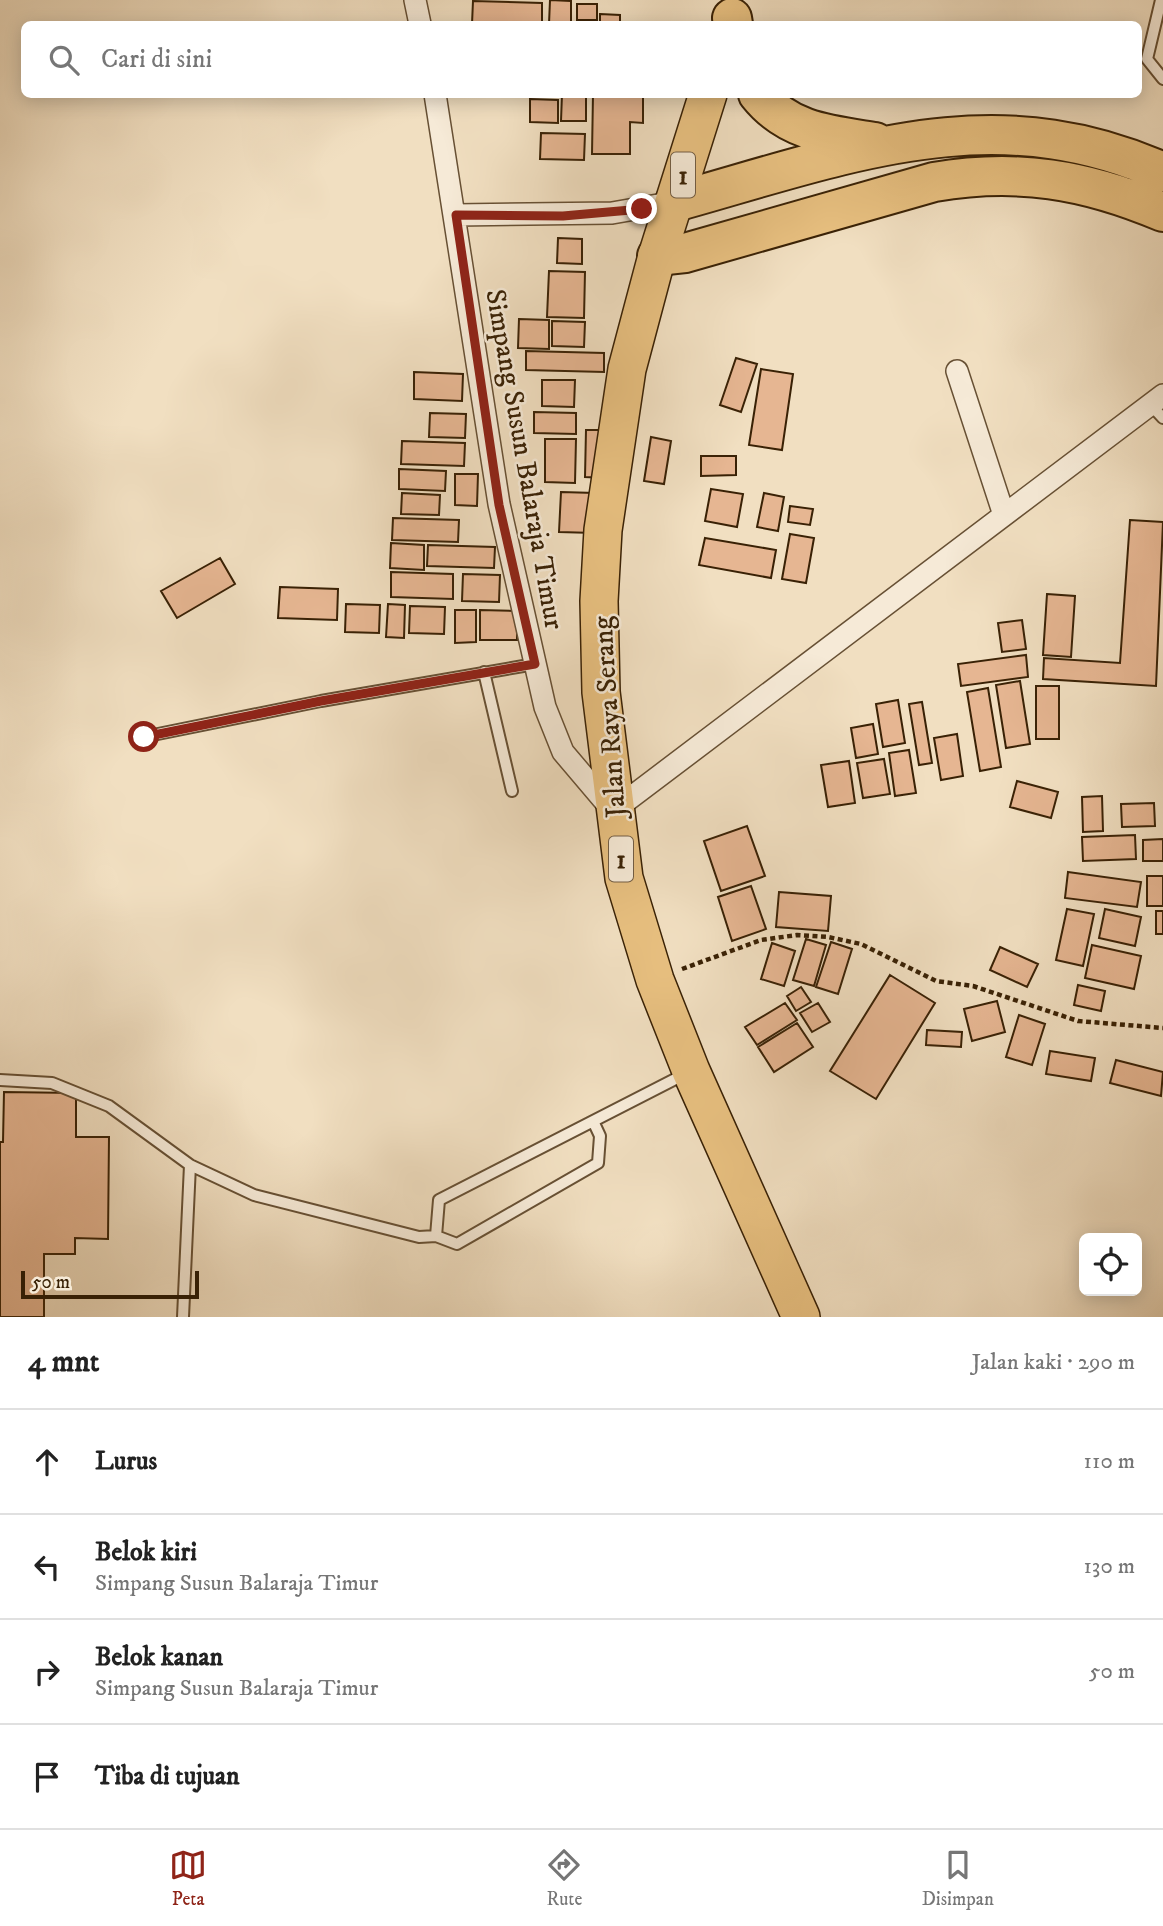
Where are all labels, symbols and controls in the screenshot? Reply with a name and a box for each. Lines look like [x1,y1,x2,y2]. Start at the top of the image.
search box [21,21,1142,98]
icon: search [45,41,83,79]
text: Cari di sini [101,43,212,76]
road number: 1 [671,152,695,198]
route end [626,193,657,224]
street label: Simpang Susun Balaraja Timur [477,286,572,633]
street label: Jalan Raya Serang [585,615,634,822]
route start [128,721,159,752]
road number: 1 [609,836,633,881]
map controls [1079,1233,1142,1296]
button: locate [1079,1233,1142,1296]
scale bar [21,1268,200,1300]
text: 50 m [32,1271,70,1294]
text: 4 mnt [28,1344,99,1381]
text: Jalan kaki · 290 m [972,1348,1135,1377]
icon: ahead [28,1443,66,1481]
text: Lurus [95,1445,157,1478]
text: 110 m [1084,1447,1135,1476]
text: Belok kiri [95,1536,197,1569]
icon: left [28,1548,66,1586]
text: 130 m [1083,1552,1135,1581]
text: Simpang Susun Balaraja Timur [95,1569,378,1598]
text: Belok kanan [95,1641,223,1674]
icon: right [28,1653,66,1691]
text: 50 m [1089,1657,1135,1686]
text: Simpang Susun Balaraja Timur [95,1674,378,1703]
icon: arrive [28,1758,66,1796]
text: Tiba di tujuan [95,1760,240,1793]
tab: Peta [169,1846,207,1911]
tab: Rute [545,1846,583,1911]
tab: Disimpan [922,1846,994,1911]

